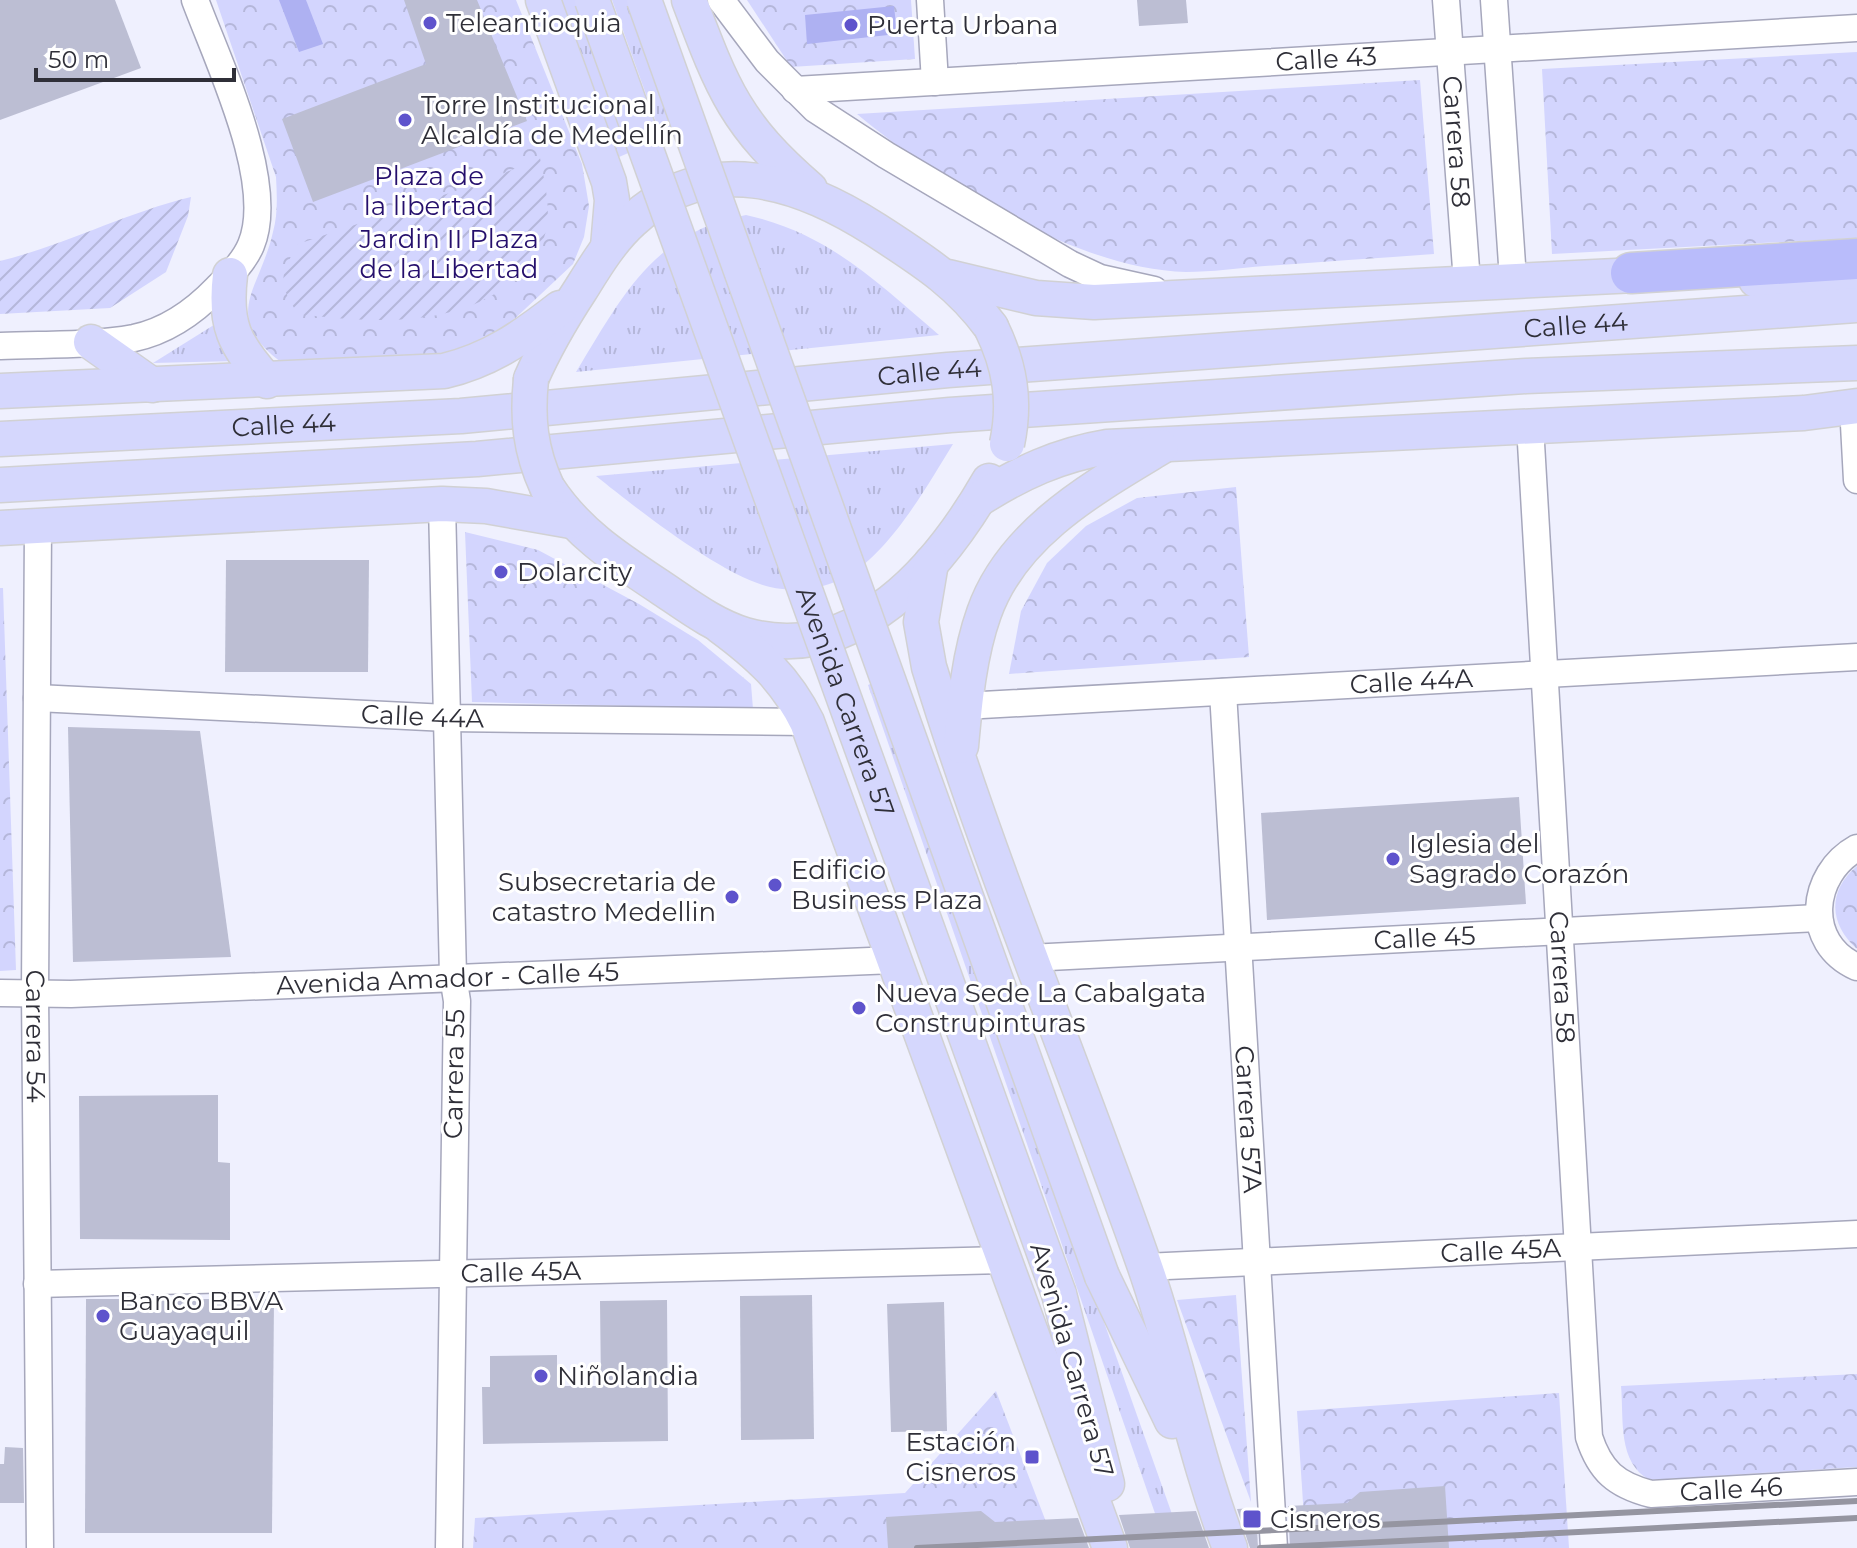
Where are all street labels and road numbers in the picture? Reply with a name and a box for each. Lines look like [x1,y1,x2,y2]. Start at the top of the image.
street label: Calle 43 [1274,40,1378,78]
street label: Carrera 58 [1436,74,1477,209]
street label: Calle 44 [1522,305,1629,345]
street label: Calle 44 [876,352,983,393]
street label: Calle 44 [231,406,337,443]
street label: Avenida Carrera 57 [789,582,901,821]
street label: Calle 44A [1349,662,1474,701]
street label: Calle 44A [360,698,485,734]
street label: Carrera 58 [1542,910,1582,1044]
street label: Calle 45 [1373,919,1476,957]
street label: Avenida Amador - Calle 45 [276,955,620,1002]
street label: Carrera 54 [19,969,52,1103]
street label: Carrera 55 [437,1009,471,1139]
street label: Carrera 57A [1228,1045,1269,1194]
street label: Calle 45A [1440,1232,1562,1269]
street label: Avenida Carrera 57 [1023,1239,1121,1481]
street label: Calle 45A [460,1254,582,1289]
street label: Calle 46 [1679,1470,1784,1508]

